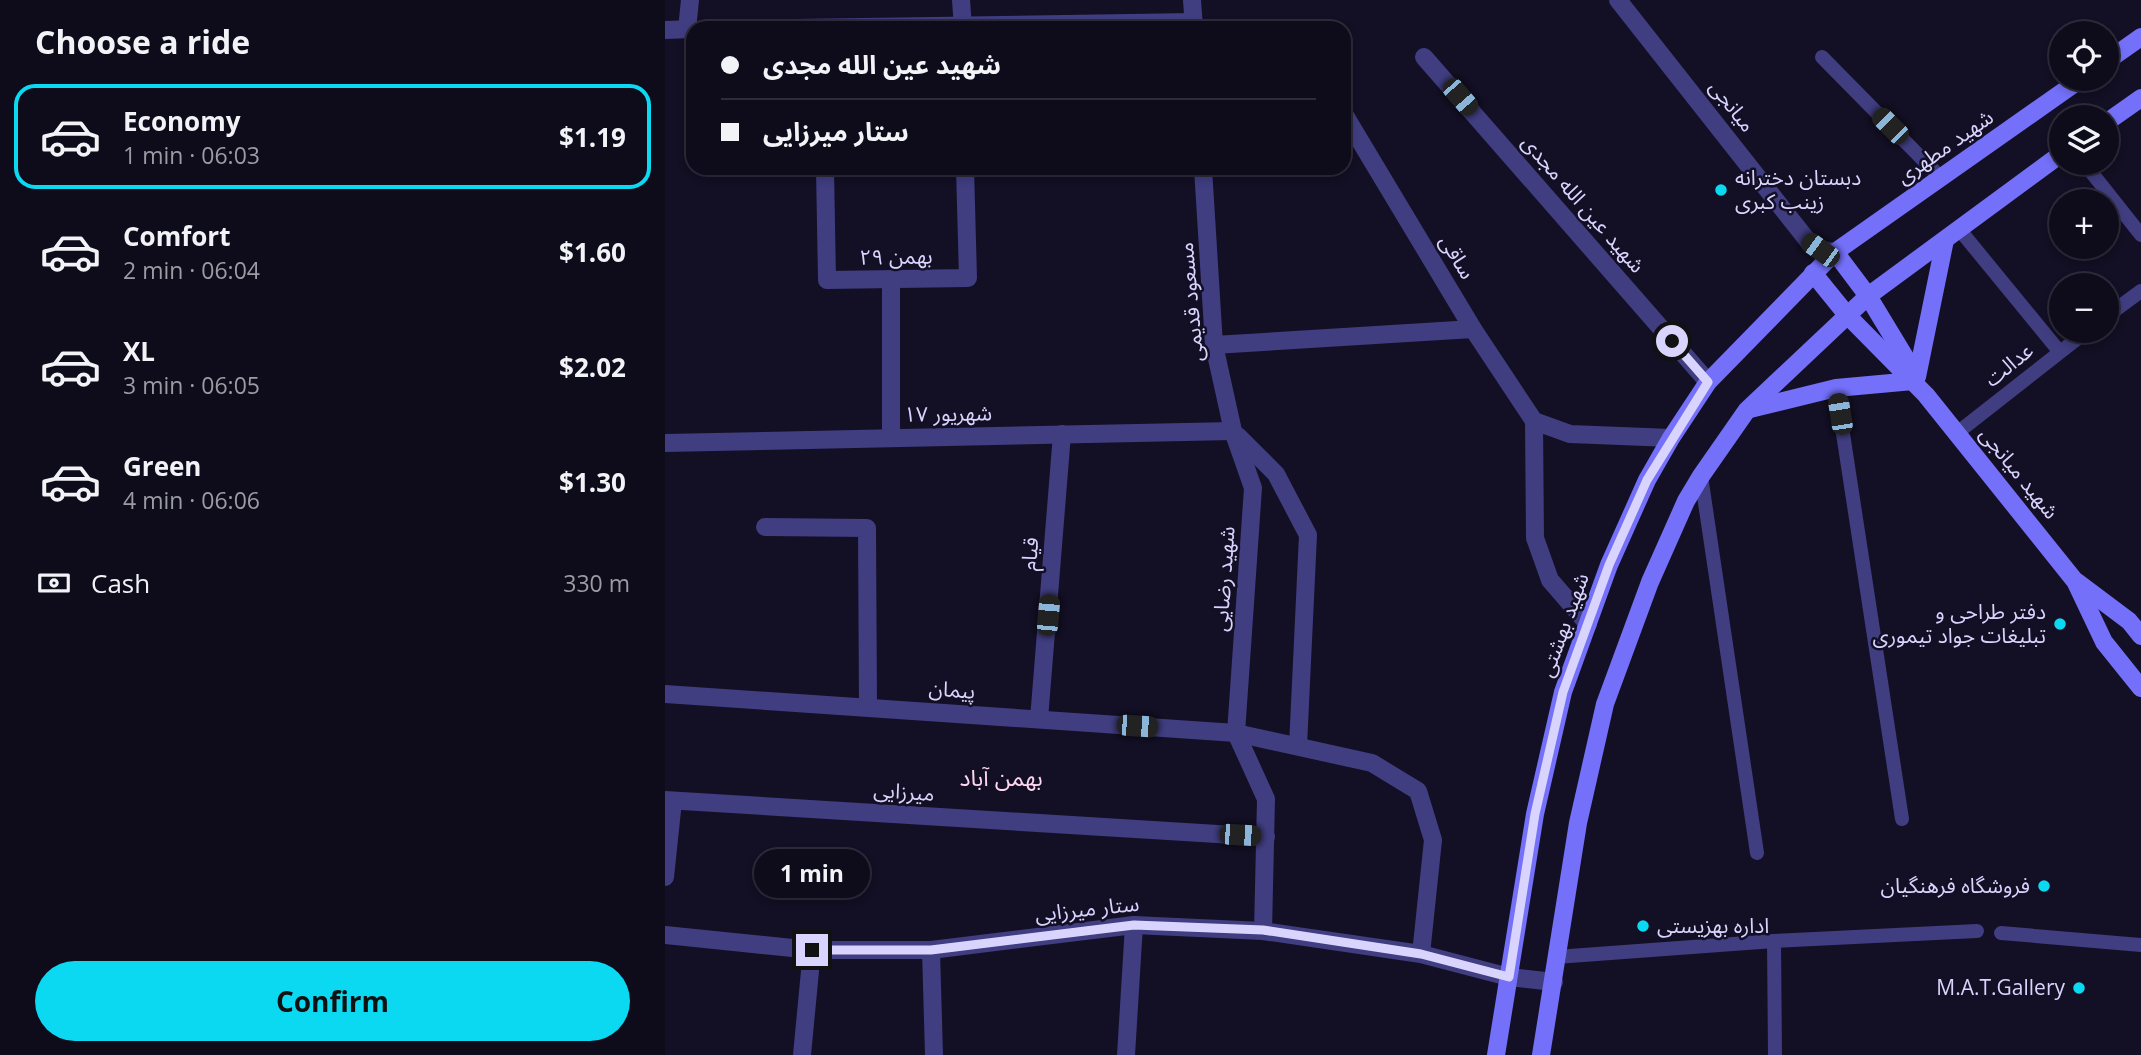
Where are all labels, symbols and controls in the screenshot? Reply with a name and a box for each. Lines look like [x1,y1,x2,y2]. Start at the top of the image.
text: Choose a ride [35,20,250,63]
map controls [2049,21,2119,343]
button: locate [2049,21,2119,91]
text: شهید عین الله مجدی [763,46,1001,82]
street label: میانجی [1703,73,1762,137]
car [1439,74,1482,120]
street label: شهید مطهری [1890,102,1999,190]
text: Economy [123,103,241,139]
car [1868,104,1913,148]
icon: car [39,105,102,168]
button: layers [2049,105,2119,175]
text: ستار میرزایی [763,113,909,149]
text: $1.19 [559,119,626,155]
street label: شهید عین الله مجدی [1516,128,1652,278]
text: 1 min · 06:03 [123,139,260,171]
place label: دبستان دخترانه زینب کبری [1735,163,1861,215]
marker: دبستان دخترانه زینب کبری [1713,182,1729,198]
button: + [2049,189,2119,259]
text: Comfort [123,218,230,254]
icon: car [39,220,102,283]
street label: ساقی [1434,229,1482,284]
car [1797,229,1844,271]
text: $1.60 [559,234,626,270]
street label: ۲۹ بهمن [859,241,933,271]
street label: مسعود قدیمی [1171,241,1209,363]
text: 2 min · 06:04 [123,254,260,286]
button: − [2049,273,2119,343]
route start [1656,325,1688,357]
text: XL [123,333,155,369]
icon: car [39,335,102,398]
street label: عدالت [1978,336,2039,392]
text: $2.02 [559,349,626,385]
text: 3 min · 06:05 [123,369,260,401]
car [1827,392,1854,436]
street label: ۱۷ شهریور [904,398,992,428]
street label: شهید میانجی [1974,420,2066,524]
text: Green [123,448,201,484]
icon: car [39,450,102,513]
text: $1.30 [559,464,626,500]
text: 4 min · 06:06 [123,484,260,516]
street label: شهید رضایی [1205,525,1241,633]
street label: قیام [1014,536,1047,572]
icon: cash [35,564,73,602]
text: Cash [91,565,150,601]
text: 330 m [563,567,630,599]
street label: شهید بهشتی [1531,569,1595,681]
car [1036,593,1061,637]
place label: دفتر طراحی و تبلیغات جواد تیموری [1872,597,2046,649]
marker: دفتر طراحی و تبلیغات جواد تیموری [2052,616,2068,632]
street label: پیمان [928,673,976,705]
car [1116,714,1159,738]
district label: بهمن آباد [959,761,1043,793]
street label: میرزایی [873,775,936,807]
car [1219,823,1262,847]
callout: 1 min [754,848,870,898]
text: 1 min [780,857,844,889]
place label: فروشگاه فرهنگیان [1881,871,2030,899]
marker: فروشگاه فرهنگیان [2036,878,2052,894]
street label: ستار میرزایی [1033,889,1140,927]
place label: اداره بهزیستی [1657,911,1769,939]
marker: اداره بهزیستی [1635,918,1651,934]
route end [796,934,828,966]
button: Confirm [35,961,630,1041]
place label: M.A.T.Gallery [1936,973,2065,1001]
marker: M.A.T.Gallery [2071,980,2087,996]

